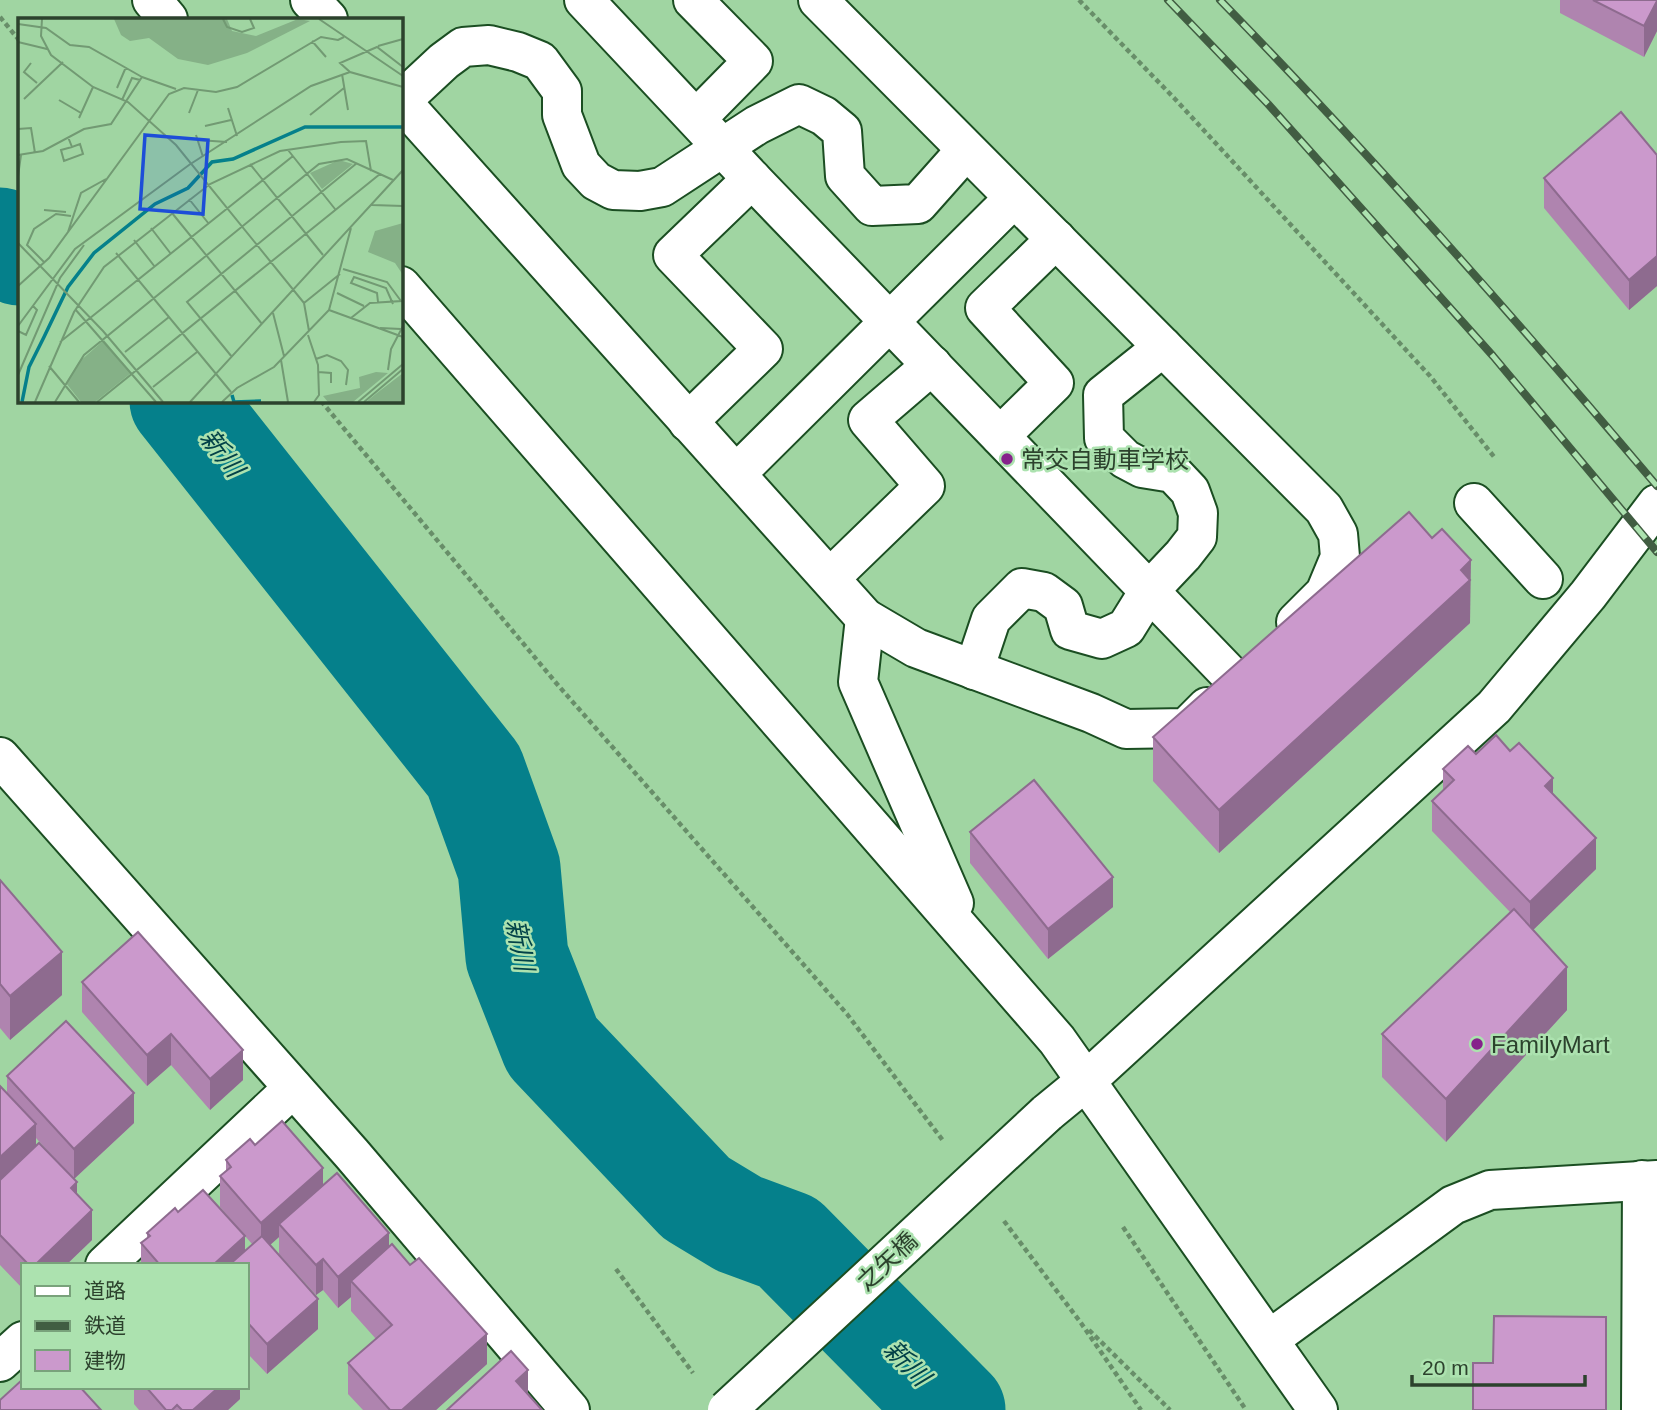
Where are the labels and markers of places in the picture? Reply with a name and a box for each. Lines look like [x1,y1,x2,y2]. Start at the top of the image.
place label: 常交自動車学校 [1021,446,1189,473]
marker: 常交自動車学校 [999,451,1015,467]
place label: FamilyMart [1491,1031,1610,1058]
marker: FamilyMart [1469,1036,1485,1052]

